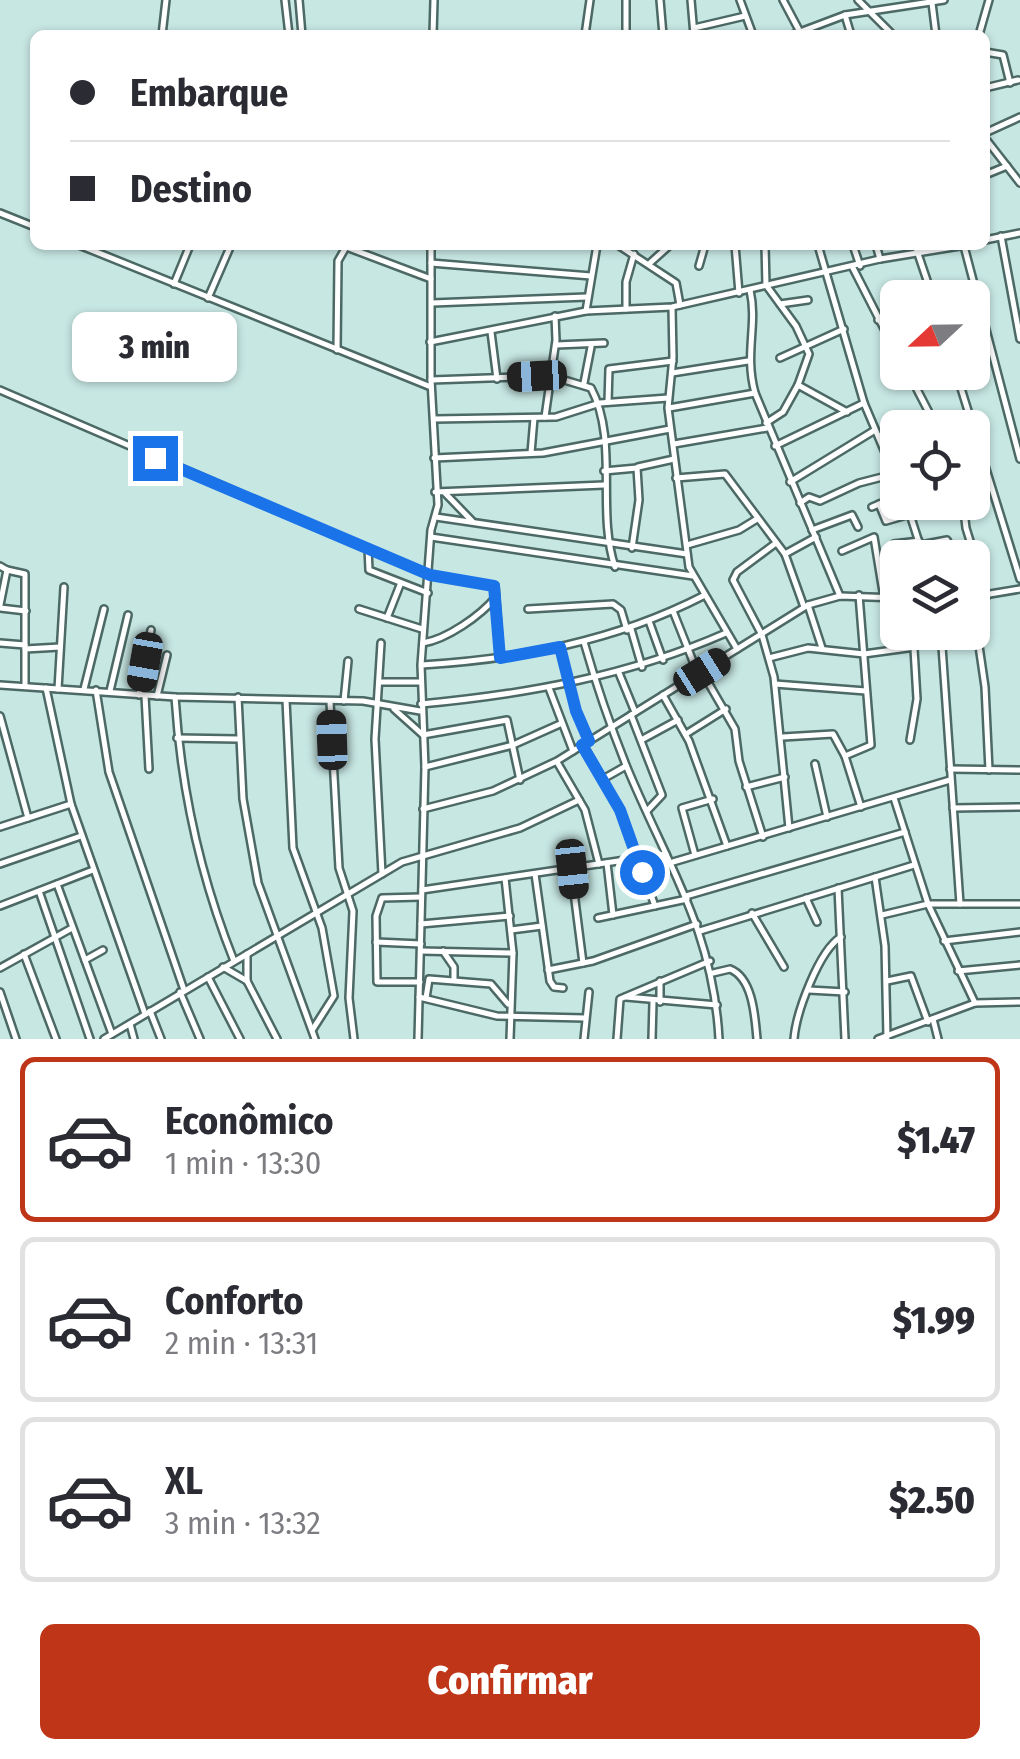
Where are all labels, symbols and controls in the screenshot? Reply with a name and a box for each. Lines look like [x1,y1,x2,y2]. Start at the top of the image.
text: Embarque [130,70,288,116]
text: Destino [130,166,252,212]
north arrow [880,280,990,390]
map controls [880,280,990,650]
callout: 3 min [72,313,238,383]
text: 3 min [119,328,190,366]
car [506,359,568,393]
button: locate [880,410,990,520]
route end [133,436,178,481]
button: layers [880,540,990,650]
car [125,630,165,694]
car [669,643,735,701]
car [316,709,348,771]
car [554,838,590,900]
route start [620,850,665,895]
icon: car [45,1095,135,1185]
text: Econômico [165,1098,334,1144]
text: $1.47 [897,1117,975,1163]
text: 1 min · 13:30 [165,1144,321,1182]
icon: car [45,1275,135,1365]
text: Conforto [165,1278,304,1324]
text: $1.99 [893,1297,975,1343]
text: 2 min · 13:31 [165,1324,318,1362]
icon: car [45,1455,135,1545]
text: XL [165,1458,203,1504]
text: $2.50 [889,1477,975,1523]
text: 3 min · 13:32 [165,1504,321,1542]
button: Confirmar [40,1624,980,1739]

